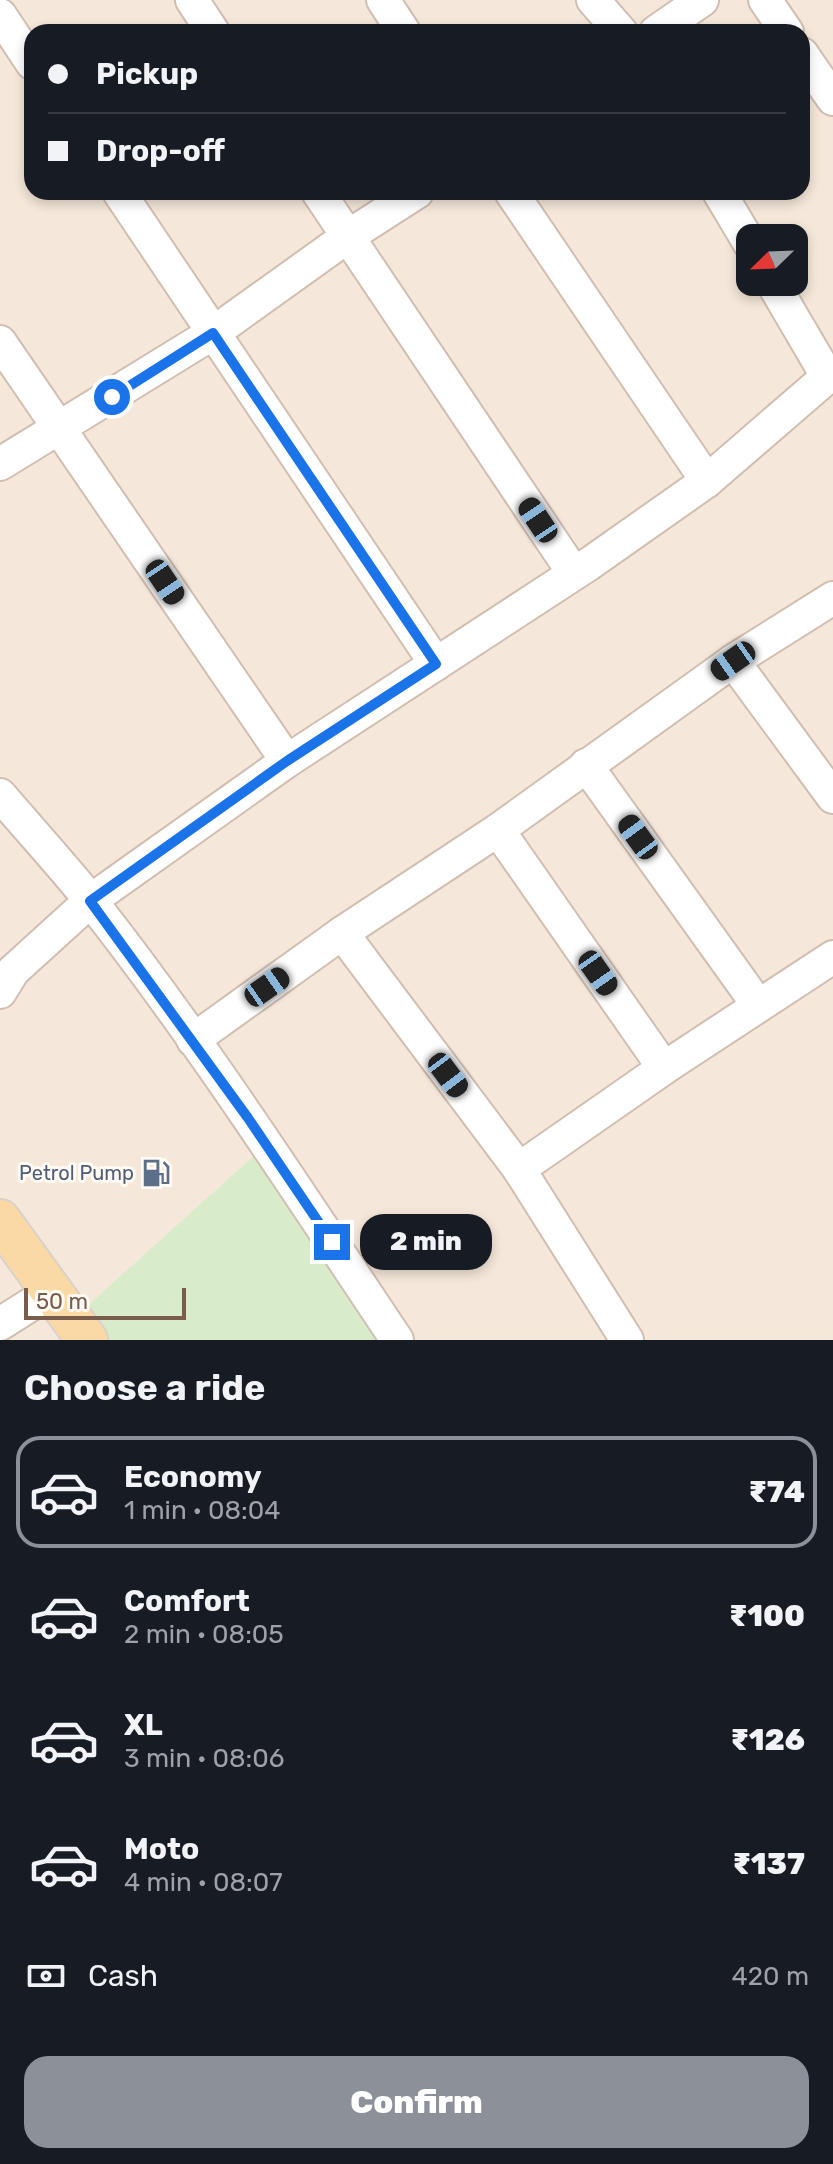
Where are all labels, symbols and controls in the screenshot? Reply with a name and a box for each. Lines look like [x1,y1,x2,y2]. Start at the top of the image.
text: Pickup [96,56,198,92]
text: Drop-off [96,133,225,169]
north arrow [736,224,808,296]
map controls [736,224,808,296]
route start [94,379,130,415]
car [515,493,561,547]
car [142,555,188,609]
car [706,637,760,685]
car [614,811,662,863]
car [574,946,622,1000]
car [240,963,294,1011]
car [424,1049,472,1101]
fuel station icon: Petrol Pump [141,1158,171,1188]
place label: Petrol Pump [19,1161,134,1185]
callout: 2 min [360,1214,492,1270]
route end [314,1224,350,1260]
text: 2 min [390,1226,462,1257]
scale bar [24,1284,186,1320]
text: 50 m [36,1288,88,1315]
text: Choose a ride [24,1366,265,1409]
icon: car [28,1456,100,1528]
text: Economy [124,1459,262,1495]
text: ₹74 [749,1474,805,1510]
text: 1 min · 08:04 [124,1495,280,1526]
icon: car [28,1580,100,1652]
text: Comfort [124,1583,250,1619]
text: ₹100 [729,1598,805,1634]
text: 2 min · 08:05 [124,1619,284,1650]
icon: car [28,1704,100,1776]
text: XL [124,1707,163,1743]
text: ₹126 [731,1722,805,1758]
text: 3 min · 08:06 [124,1743,284,1774]
icon: car [28,1828,100,1900]
text: Moto [124,1831,199,1867]
text: ₹137 [733,1846,805,1882]
text: 4 min · 08:07 [124,1867,283,1898]
icon: cash [24,1954,68,1998]
text: Cash [88,1958,158,1994]
text: 420 m [732,1961,809,1992]
button: Confirm [24,2056,809,2148]

